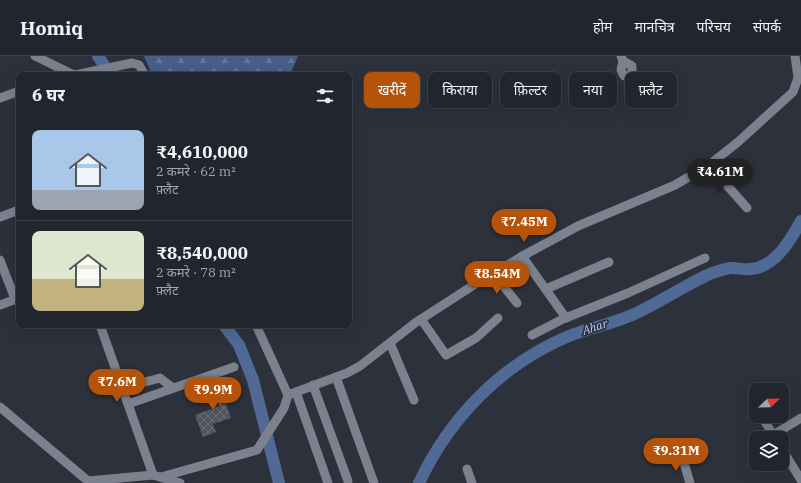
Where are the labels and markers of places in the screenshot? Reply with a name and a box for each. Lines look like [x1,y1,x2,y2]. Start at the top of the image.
pin: ₹4.61M [687,159,753,193]
pin: ₹7.45M [491,209,557,243]
pin: ₹8.54M [464,261,530,295]
pin: ₹7.6M [89,369,145,403]
pin: ₹9.9M [185,377,241,411]
pin: ₹9.31M [643,438,709,472]

